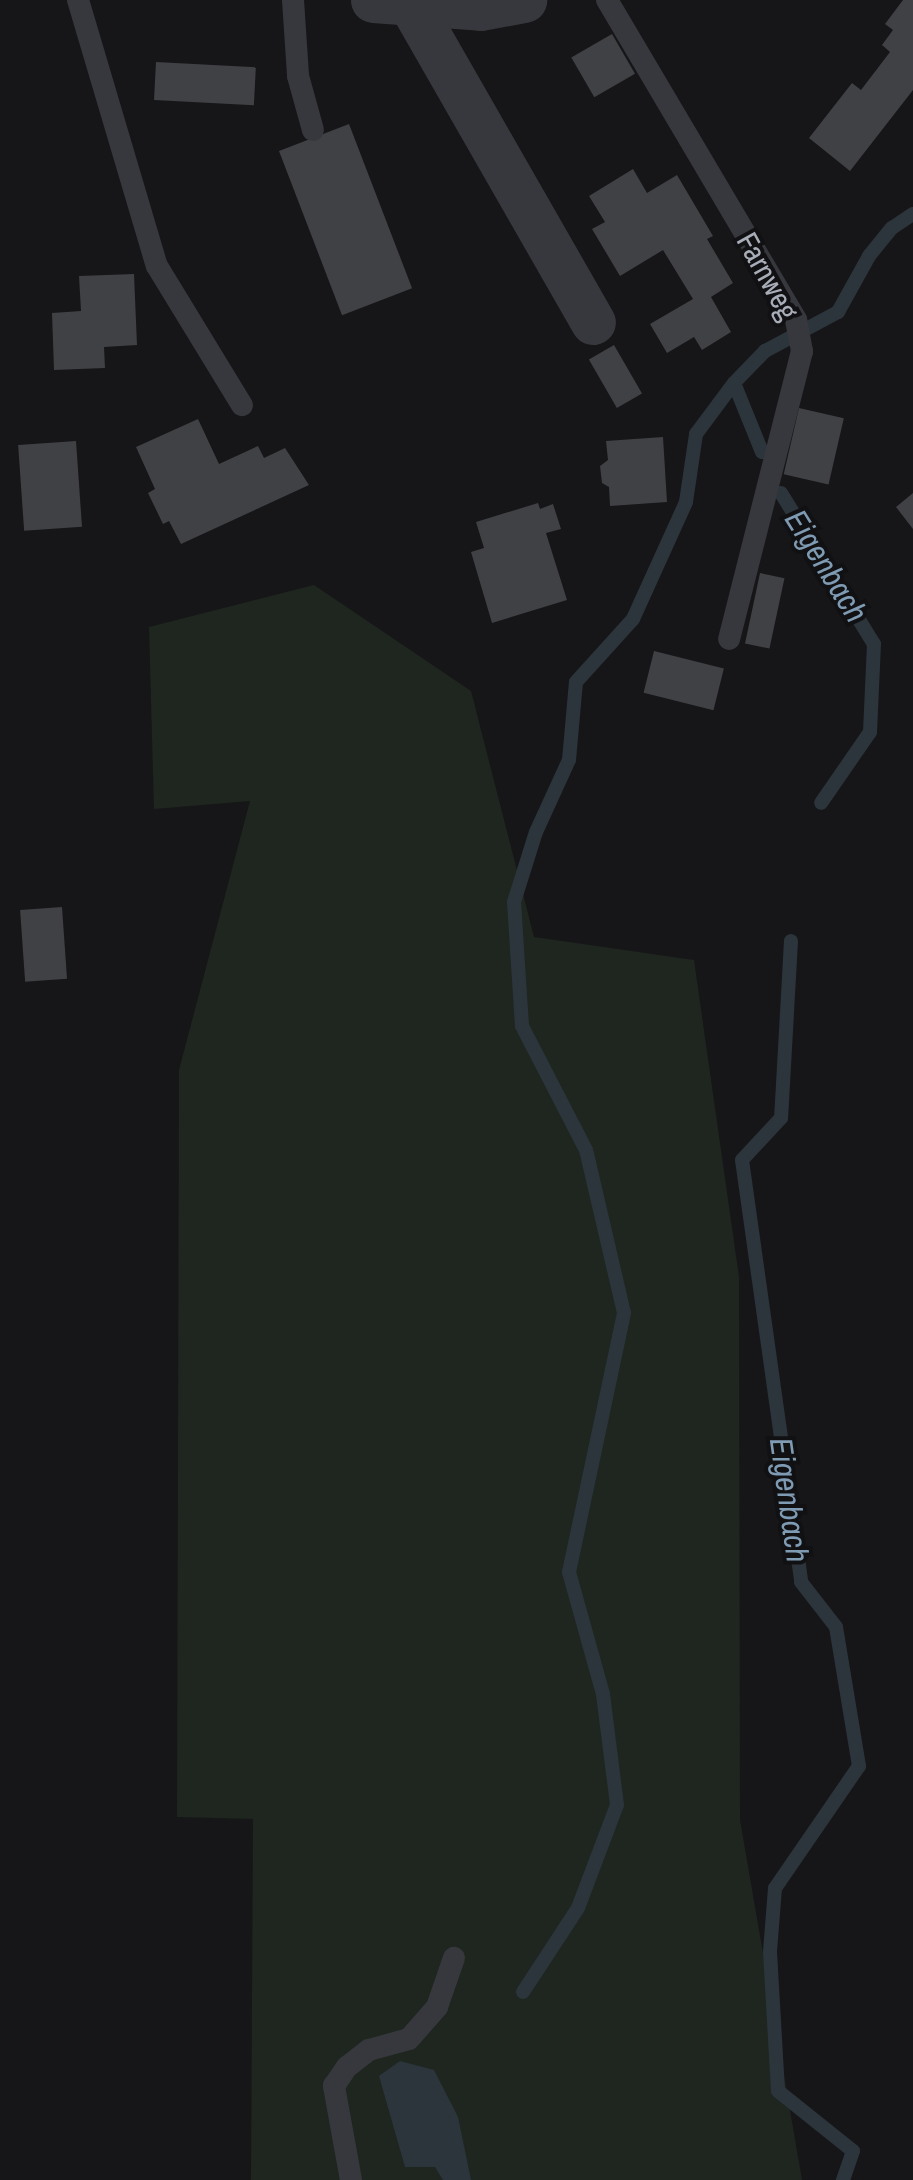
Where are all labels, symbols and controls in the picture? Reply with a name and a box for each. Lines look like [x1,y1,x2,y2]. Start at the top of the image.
street label: Farnweg [729,226,807,326]
water label: Eigenbach [776,503,876,629]
water label: Eigenbach [761,1435,817,1565]

